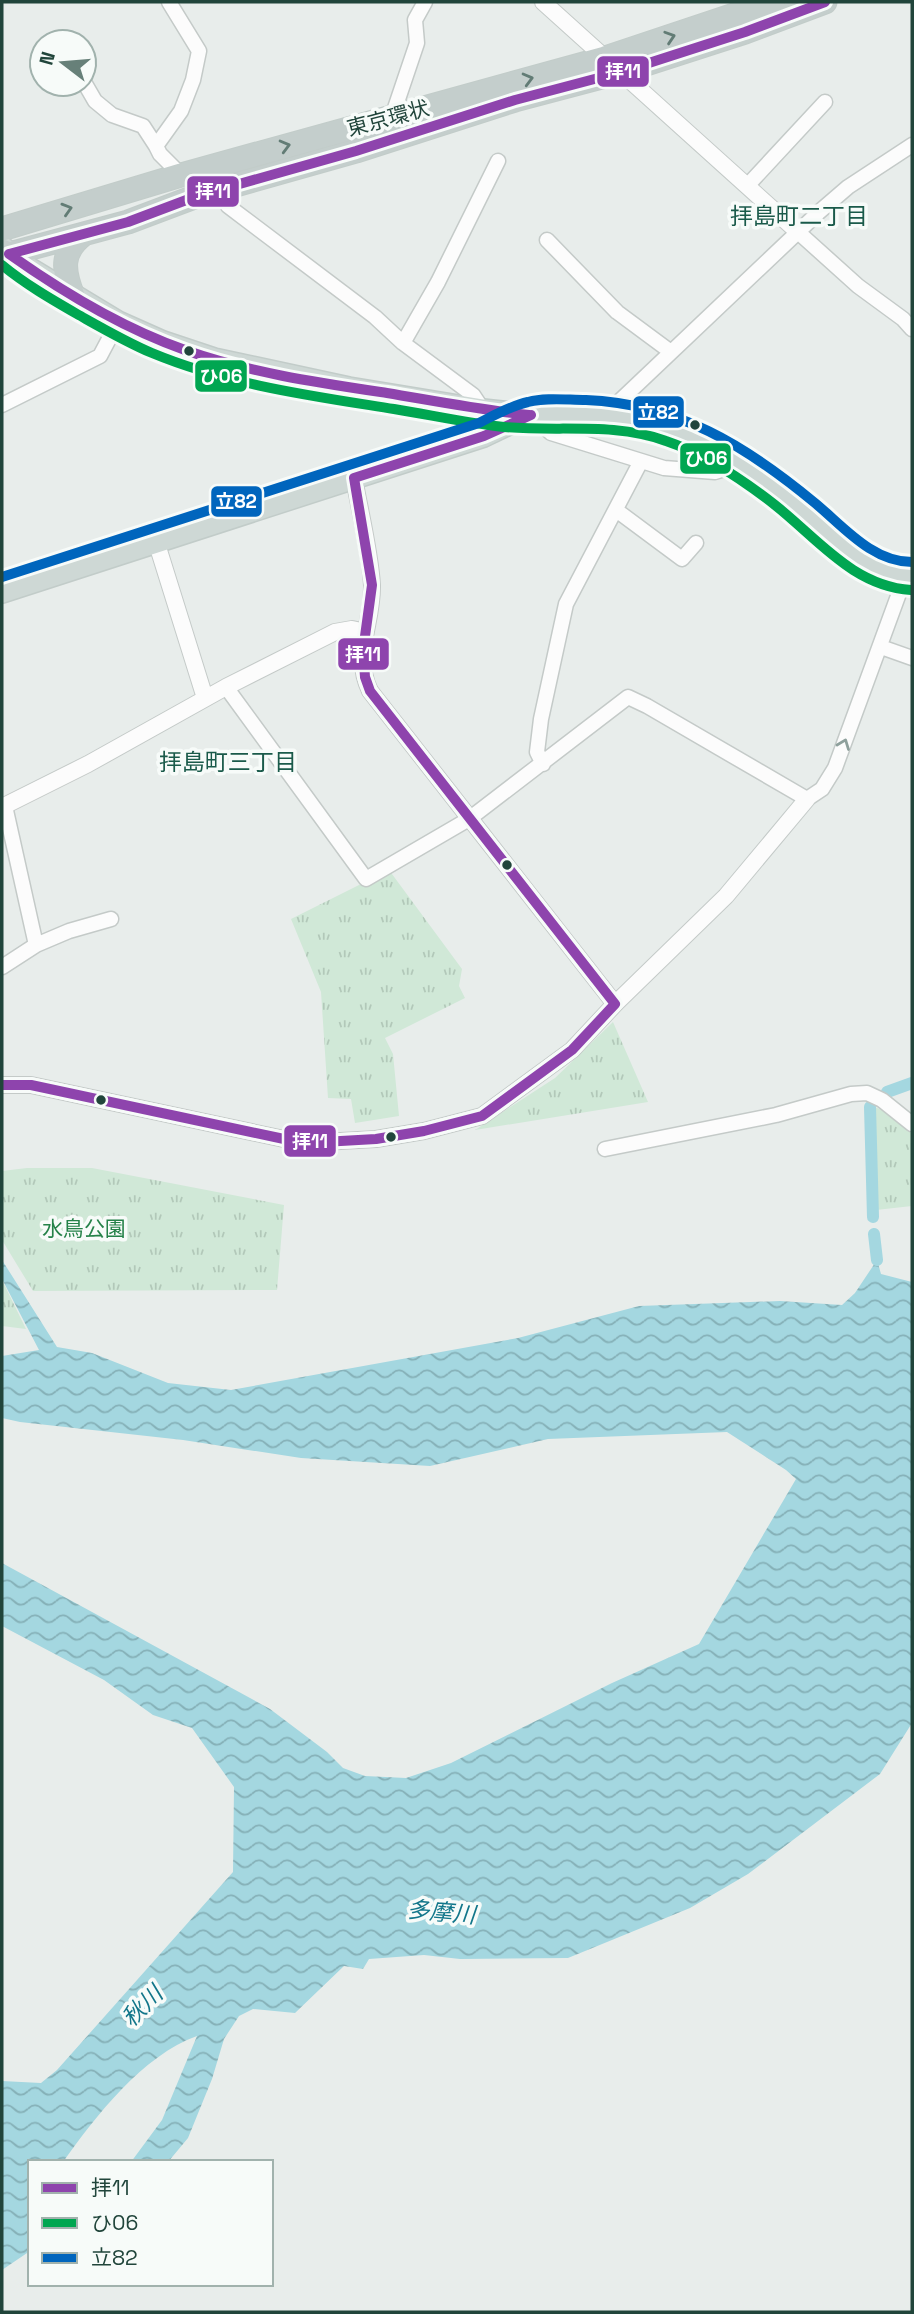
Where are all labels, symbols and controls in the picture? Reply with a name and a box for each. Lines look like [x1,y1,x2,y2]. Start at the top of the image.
north arrow [28,28,98,98]
one-way arrow [663,31,675,45]
text: N [33,49,61,68]
line badge: 拝11 [596,55,650,88]
text: 拝11 [605,59,641,84]
one-way arrow [522,73,534,87]
street label: 東京環状 [344,94,432,142]
one-way arrow [279,140,291,154]
line badge: 拝11 [186,175,240,208]
text: 拝11 [195,179,231,204]
district label: 拝島町二丁目 [730,201,868,231]
one-way arrow [61,203,73,218]
unlabelled marker [182,344,196,358]
line badge: ひ06 [194,359,248,393]
text: ひ06 [199,364,243,389]
line badge: 立82 [632,395,685,429]
text: 立82 [637,400,679,425]
unlabelled marker [688,418,702,432]
line badge: ひ06 [679,442,732,475]
text: ひ06 [684,446,728,471]
line badge: 立82 [210,485,263,518]
text: 立82 [215,489,257,514]
line badge: 拝11 [337,637,390,671]
text: 拝11 [345,642,381,667]
one-way arrow [836,738,850,750]
district label: 拝島町三丁目 [159,747,297,777]
unlabelled marker [500,858,514,872]
unlabelled marker [94,1093,108,1107]
line badge: 拝11 [283,1124,337,1158]
text: 拝11 [292,1129,328,1154]
unlabelled marker [384,1130,398,1144]
park label: 水鳥公園 [42,1215,126,1242]
water label: 多摩川 [405,1894,480,1930]
water label: 秋川 [115,1977,171,2033]
legend [28,2160,273,2286]
text: 拝11 [91,2174,130,2201]
text: ひ06 [91,2209,138,2236]
text: 立82 [91,2244,138,2271]

